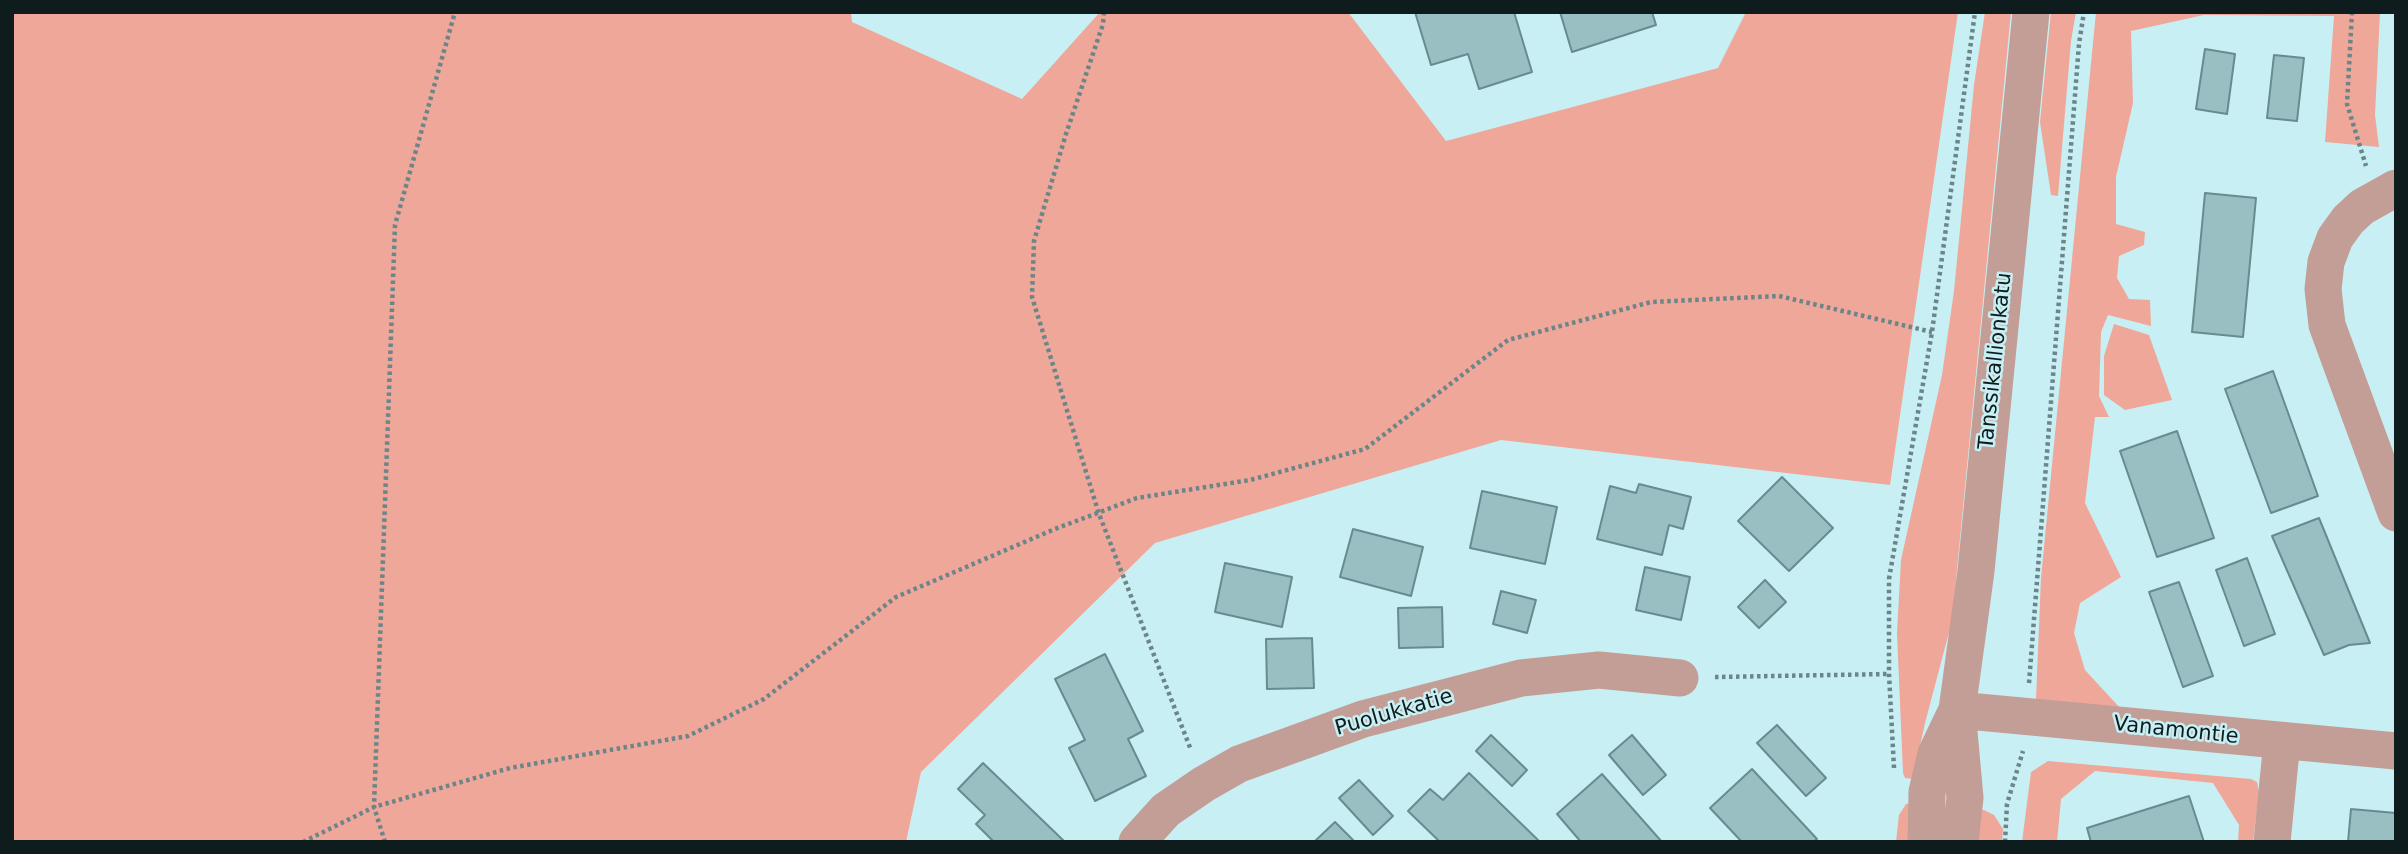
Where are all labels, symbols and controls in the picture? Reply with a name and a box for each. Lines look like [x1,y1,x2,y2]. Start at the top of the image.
street label: Tanssikallionkatu [1974,271,2018,451]
street label: Puolukkatie [1332,684,1456,742]
street label: Vanamontie [2112,712,2240,750]

